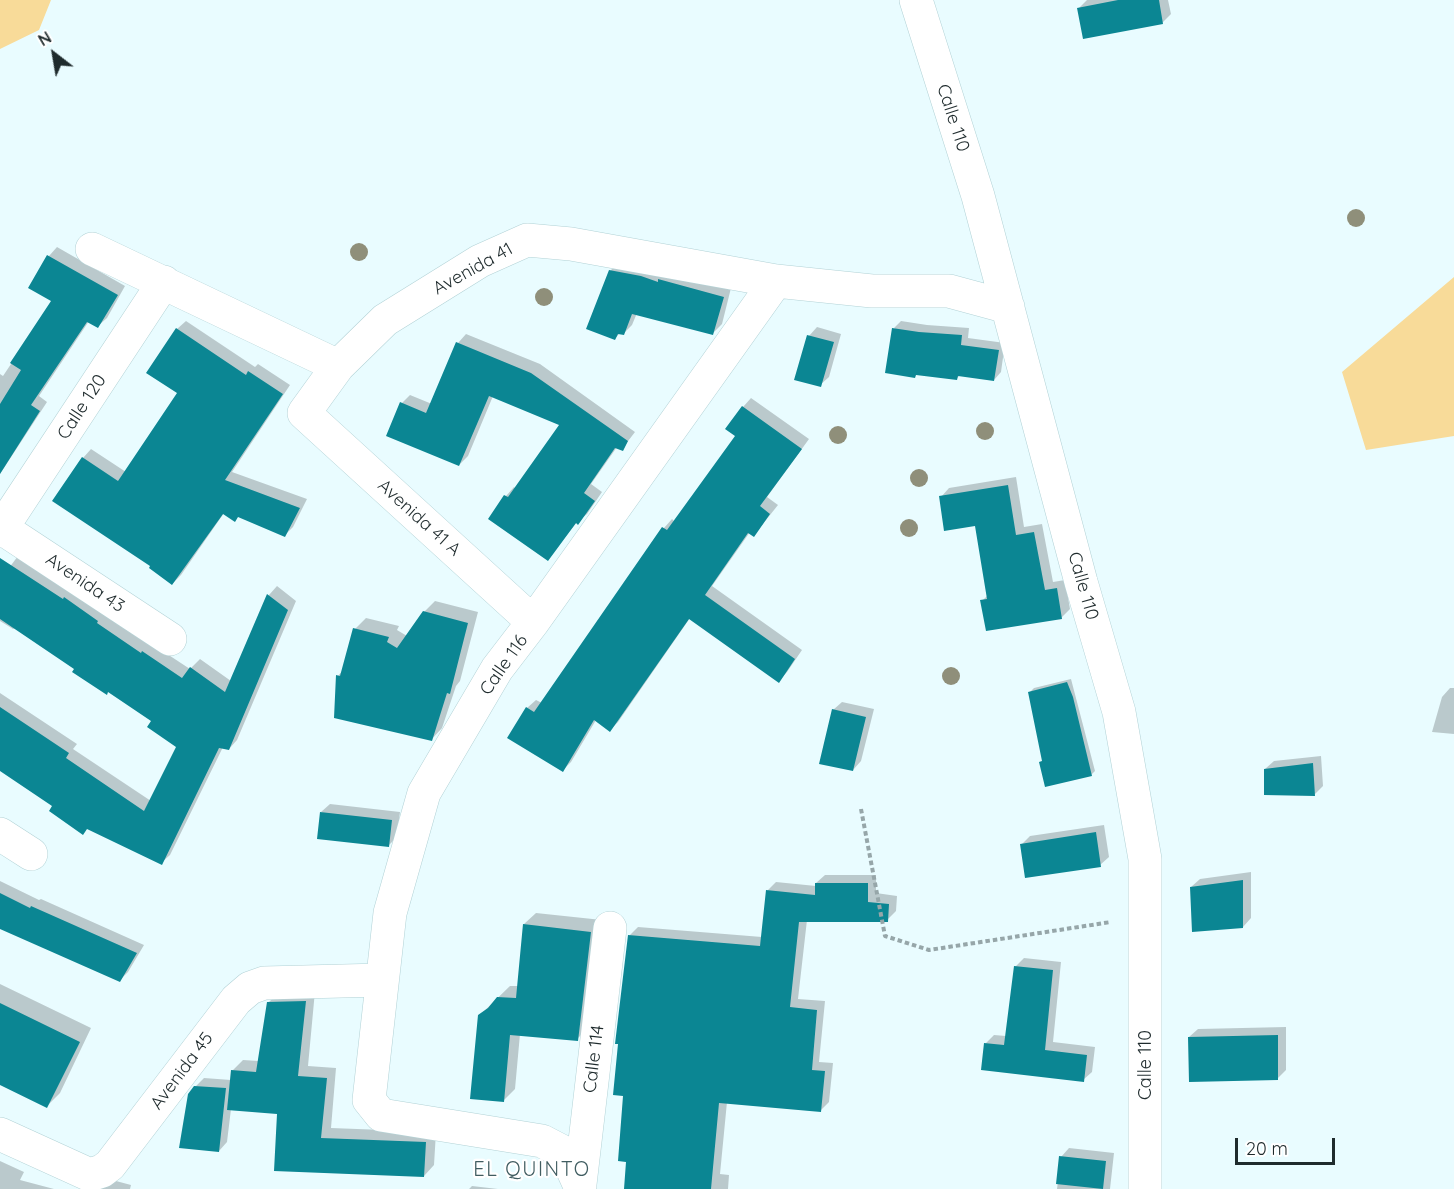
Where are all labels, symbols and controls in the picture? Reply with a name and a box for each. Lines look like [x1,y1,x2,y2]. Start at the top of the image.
north arrow [24,24,84,84]
text: N [35,27,55,50]
street label: Calle 110 [932,81,974,155]
street label: Avenida 41 [429,238,517,300]
street label: Calle 120 [53,370,111,444]
street label: Avenida 41 A [373,475,465,561]
street label: Avenida 43 [41,549,129,617]
street label: Calle 110 [1063,549,1103,623]
street label: Calle 116 [475,631,533,699]
street label: Calle 114 [579,1024,609,1094]
street label: Avenida 45 [146,1028,218,1114]
street label: Calle 110 [1135,1030,1157,1100]
scale bar [1238,1126,1338,1164]
text: 20 m [1246,1137,1288,1160]
district label: EL QUINTO [473,1158,591,1182]

